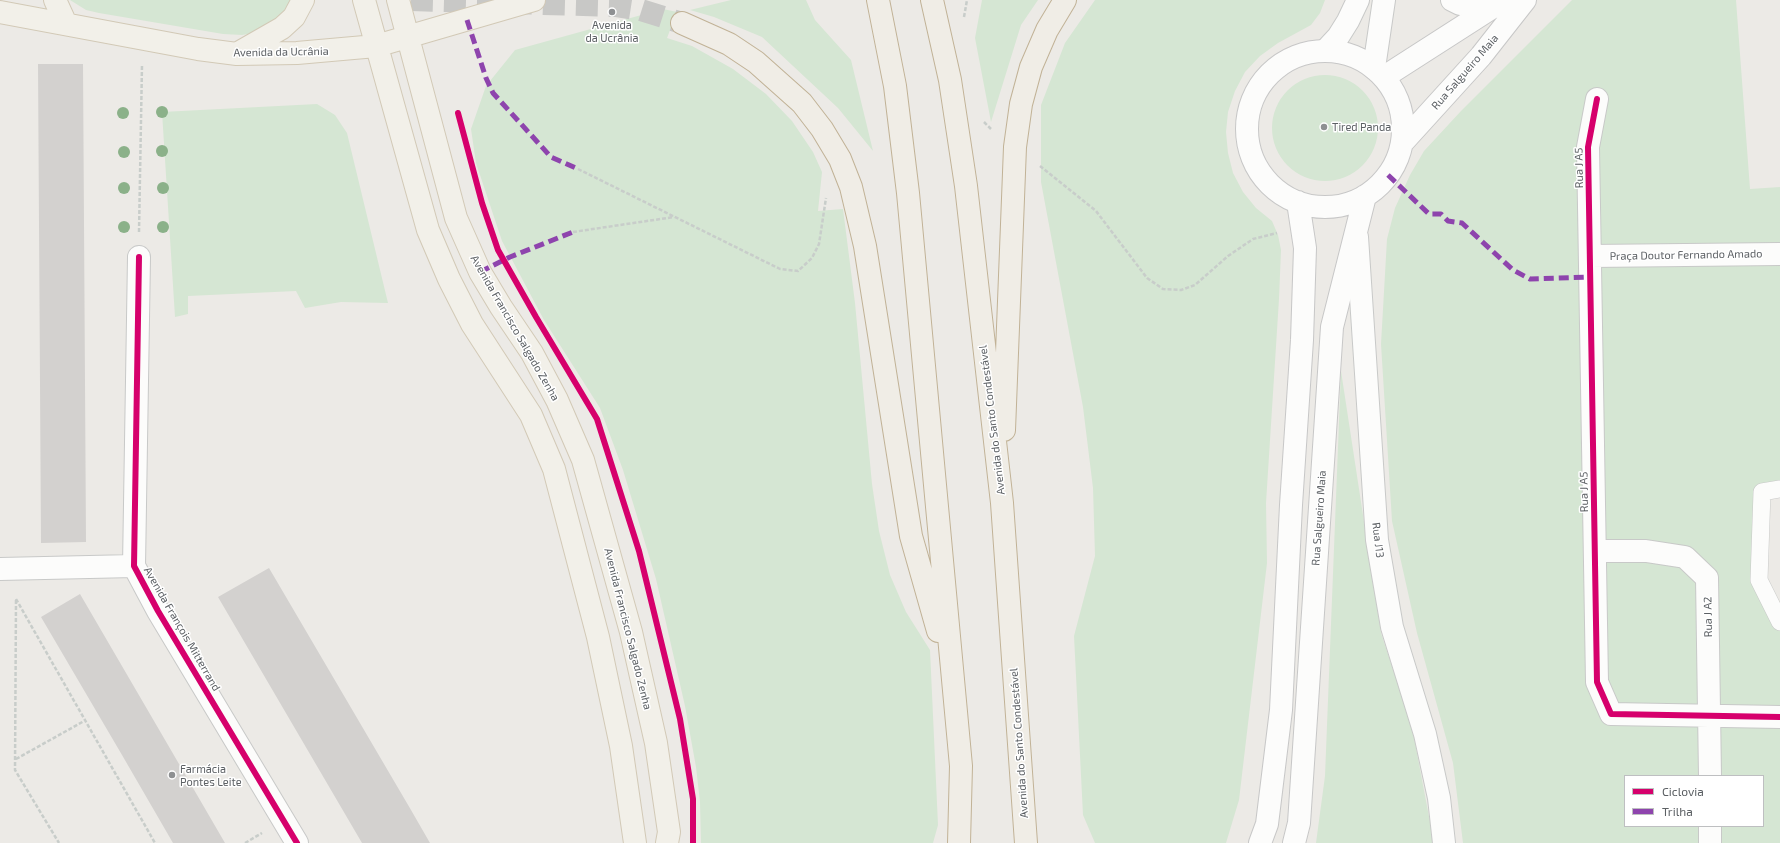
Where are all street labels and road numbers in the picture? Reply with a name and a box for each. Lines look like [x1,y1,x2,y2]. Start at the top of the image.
street label: Rua Salgueiro Maia [1429,32,1501,112]
street label: Avenida da Ucrânia [233,45,329,59]
street label: Rua J A5 [1572,148,1586,188]
street label: Praça Doutor Fernando Amado [1609,247,1763,263]
street label: Avenida Francisco Salgado Zenha [468,253,562,403]
street label: Avenida do Santo Condestável [976,344,1008,496]
street label: Rua Salgueiro Maia [1309,470,1329,566]
street label: Rua J A5 [1577,472,1591,512]
street label: Rua J13 [1369,521,1387,559]
street label: Avenida Francisco Salgado Zenha [602,547,654,711]
street label: Avenida François Mitterrand [141,565,223,693]
street label: Rua J A2 [1701,596,1715,638]
street label: Avenida do Santo Condestável [1007,667,1031,819]

